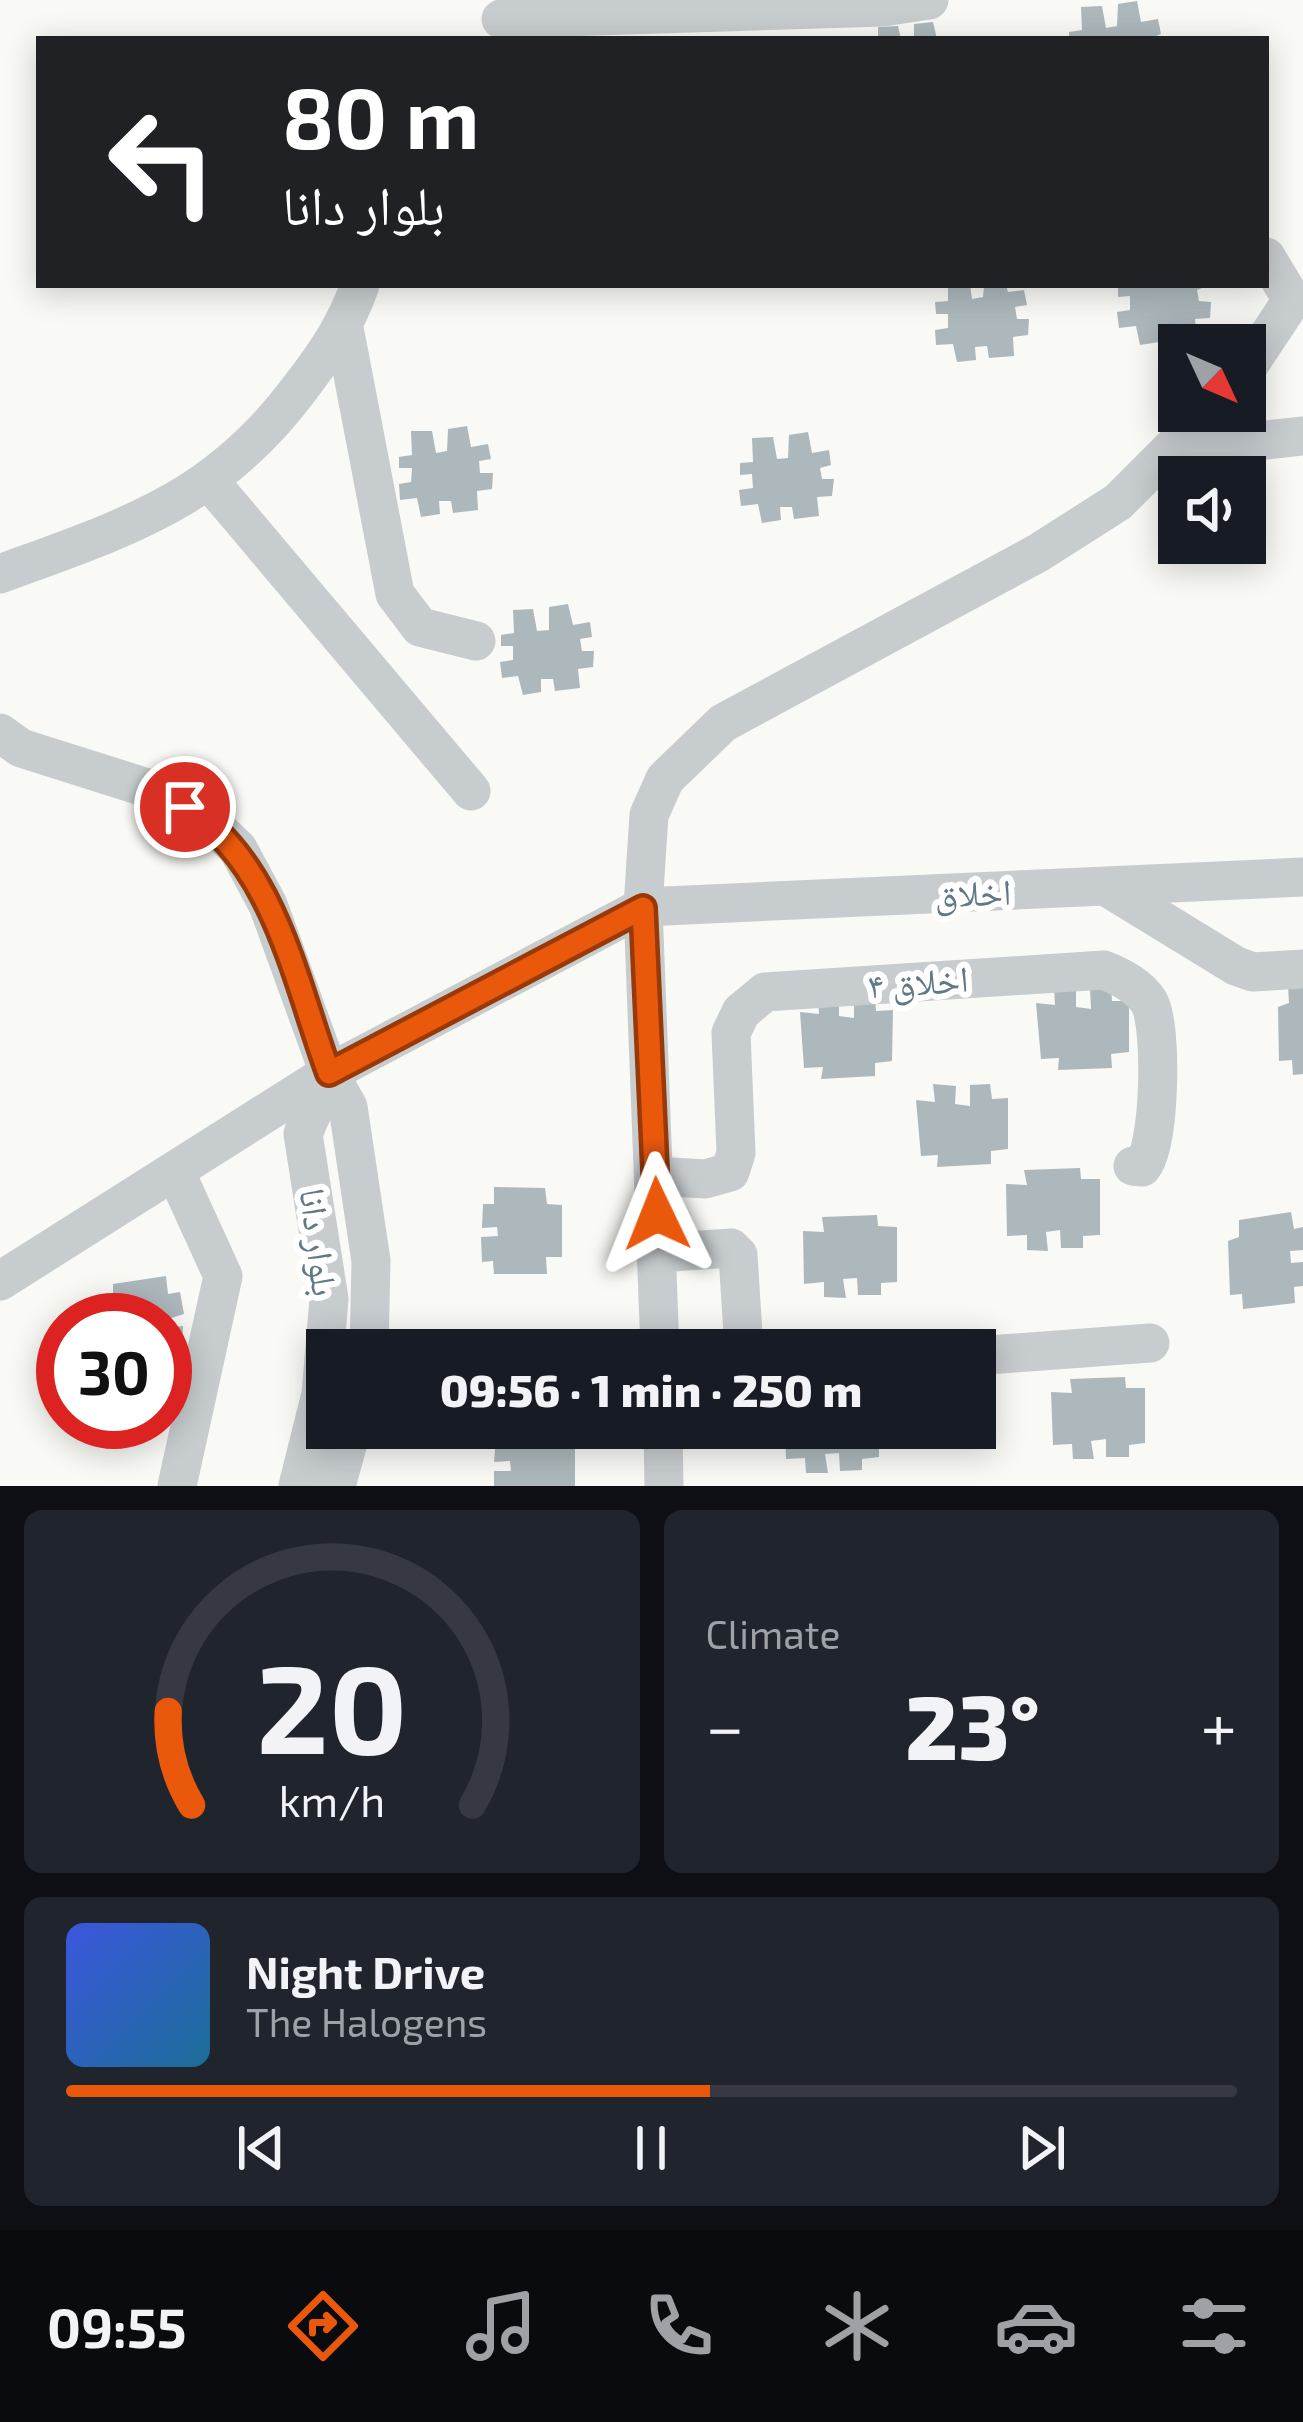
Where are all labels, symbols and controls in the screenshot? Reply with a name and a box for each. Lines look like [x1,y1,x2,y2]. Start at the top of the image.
text: 80 m [282,65,479,166]
icon: left [84,84,240,240]
text: بلوار دانا [282,171,445,236]
north arrow [1158,324,1266,432]
map controls [1158,324,1266,564]
button: sound [1158,456,1266,564]
pin [134,756,236,858]
icon: arrive [152,774,218,840]
street label: اخلاق [934,869,1012,916]
street label: اخلاق ۴ [866,956,970,1007]
position arrow [594,1151,720,1277]
street label: بلوار دانا [291,1185,348,1298]
speed limit sign: 30 [36,1293,192,1449]
text: 09:56 · 1 min · 250 m [440,1362,862,1416]
text: Climate [706,1610,840,1657]
text: 20 [256,1629,407,1779]
text: 23° [905,1670,1040,1778]
text: − [706,1685,744,1764]
text: + [1201,1685,1237,1764]
text: km/h [278,1773,385,1825]
text: Night Drive [246,1944,485,1998]
text: The Halogens [246,1998,487,2045]
icon: previous [228,2115,294,2181]
icon: pause [618,2115,684,2181]
icon: next [1009,2115,1075,2181]
icon: directions [281,2284,365,2368]
icon: music [459,2284,543,2368]
icon: phone [637,2284,721,2368]
icon: climate [815,2284,899,2368]
icon: car [994,2284,1078,2368]
icon: filters [1172,2284,1256,2368]
text: 09:55 [47,2294,187,2359]

